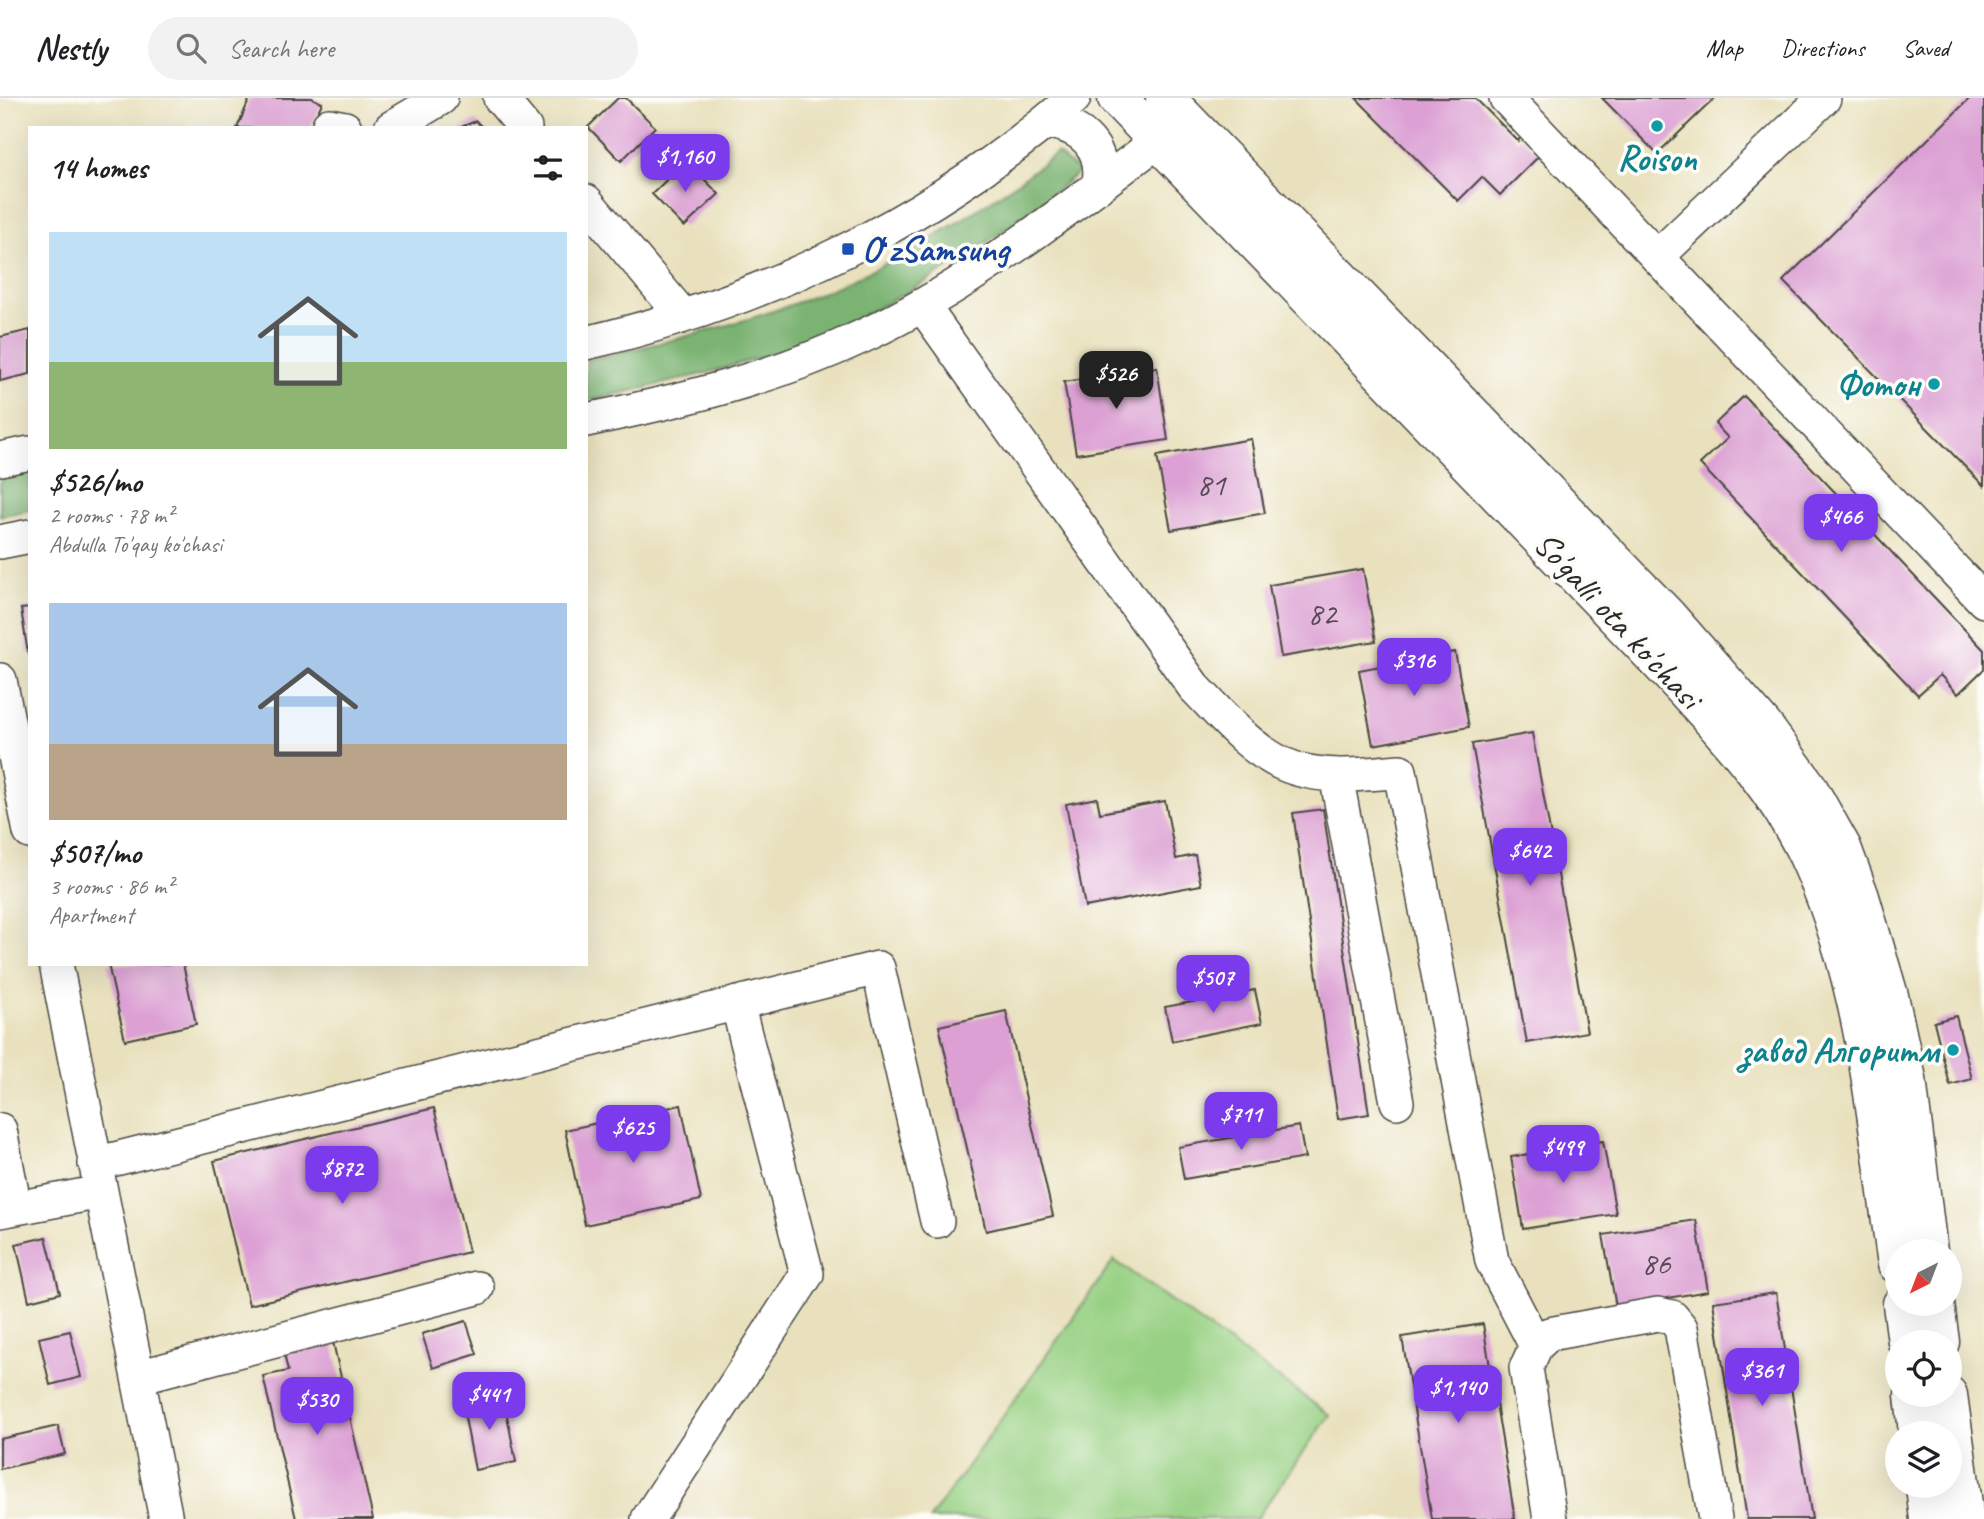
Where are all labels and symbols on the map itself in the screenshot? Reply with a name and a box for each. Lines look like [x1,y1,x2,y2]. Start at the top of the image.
marker: Roison [1649,118,1665,134]
pin: $1,160 [628,134,742,194]
place label: Roison [1617,136,1698,181]
place label: OʻzSamsung [862,227,1012,272]
marker: OʻzSamsung [840,241,856,257]
pin: $526 [1075,352,1157,411]
place label: Фотон [1837,362,1922,407]
marker: Фотон [1926,376,1942,392]
house number: 81 [1197,464,1227,505]
pin: $466 [1800,494,1882,554]
street label: So'galli ota ko'chasi [1524,522,1715,721]
house number: 82 [1308,593,1339,634]
pin: $316 [1373,638,1455,698]
pin: $642 [1489,828,1571,888]
pin: $507 [1172,956,1254,1015]
place label: завод Алгоритм [1736,1028,1942,1073]
marker: завод Алгоритм [1945,1042,1961,1058]
pin: $711 [1200,1093,1282,1152]
pin: $625 [592,1105,674,1165]
pin: $499 [1522,1126,1604,1185]
pin: $872 [301,1146,383,1206]
north arrow [1885,1239,1962,1316]
house number: 86 [1642,1243,1672,1284]
pin: $361 [1721,1348,1803,1408]
pin: $1,140 [1401,1366,1515,1425]
pin: $441 [448,1372,530,1432]
pin: $530 [276,1378,358,1437]

